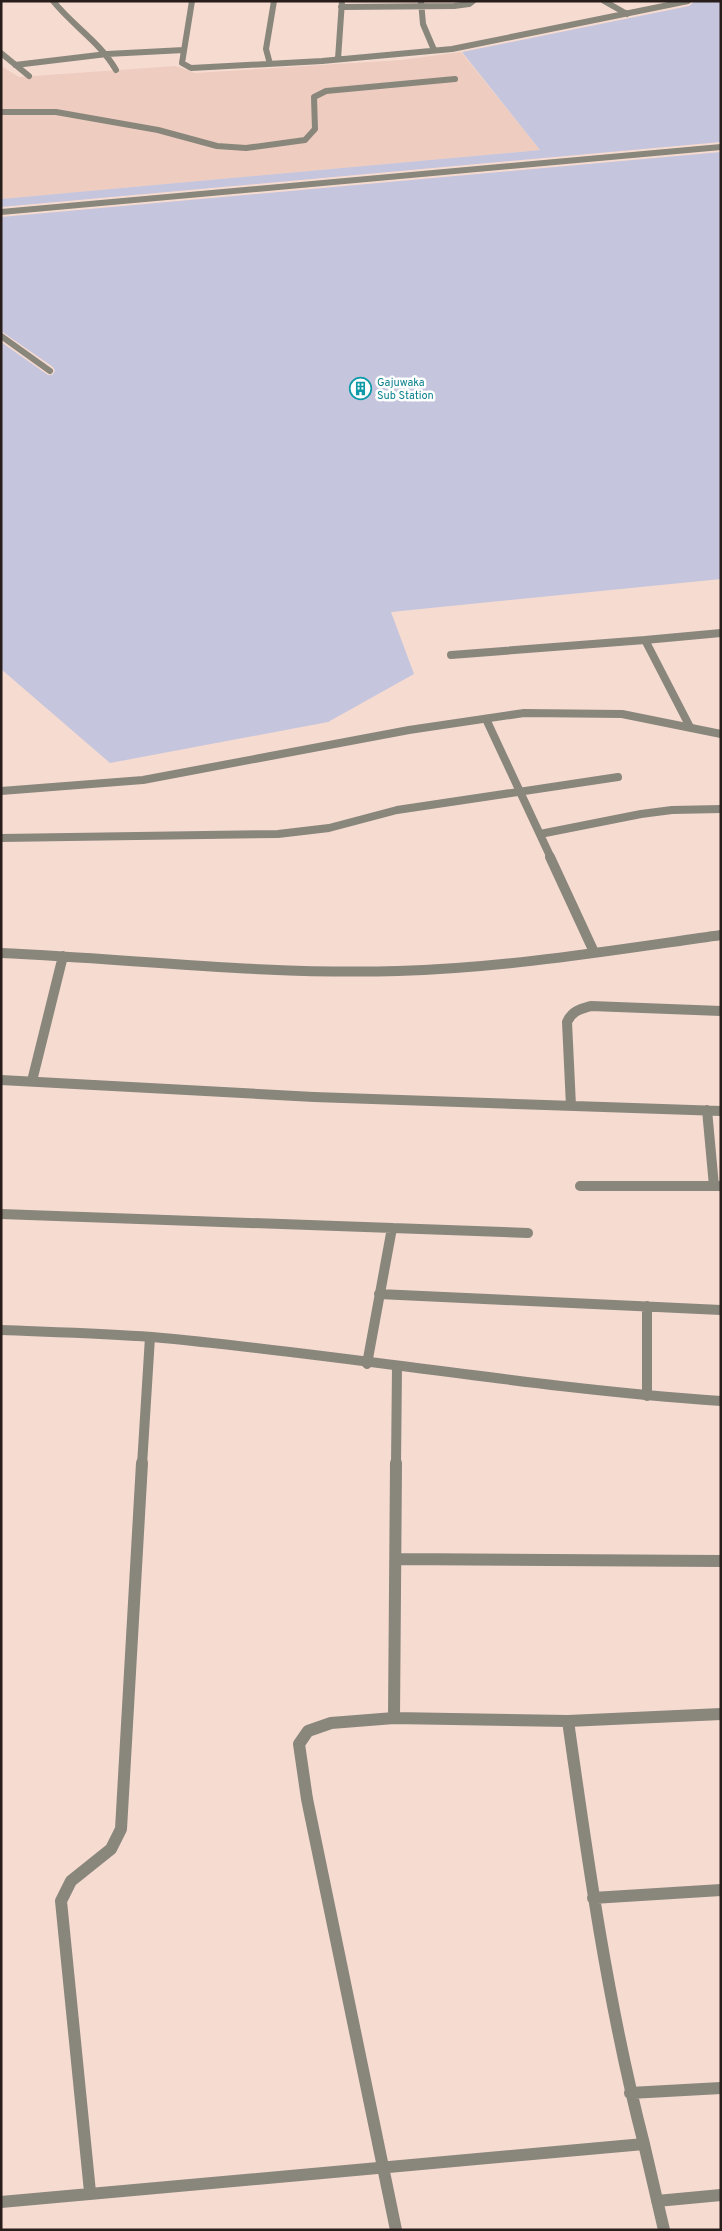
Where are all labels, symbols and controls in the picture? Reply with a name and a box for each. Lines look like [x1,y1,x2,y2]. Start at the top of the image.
place label: Gajuwaka Sub Station [377,376,434,403]
building icon: Gajuwaka Sub Station [349,377,373,401]

